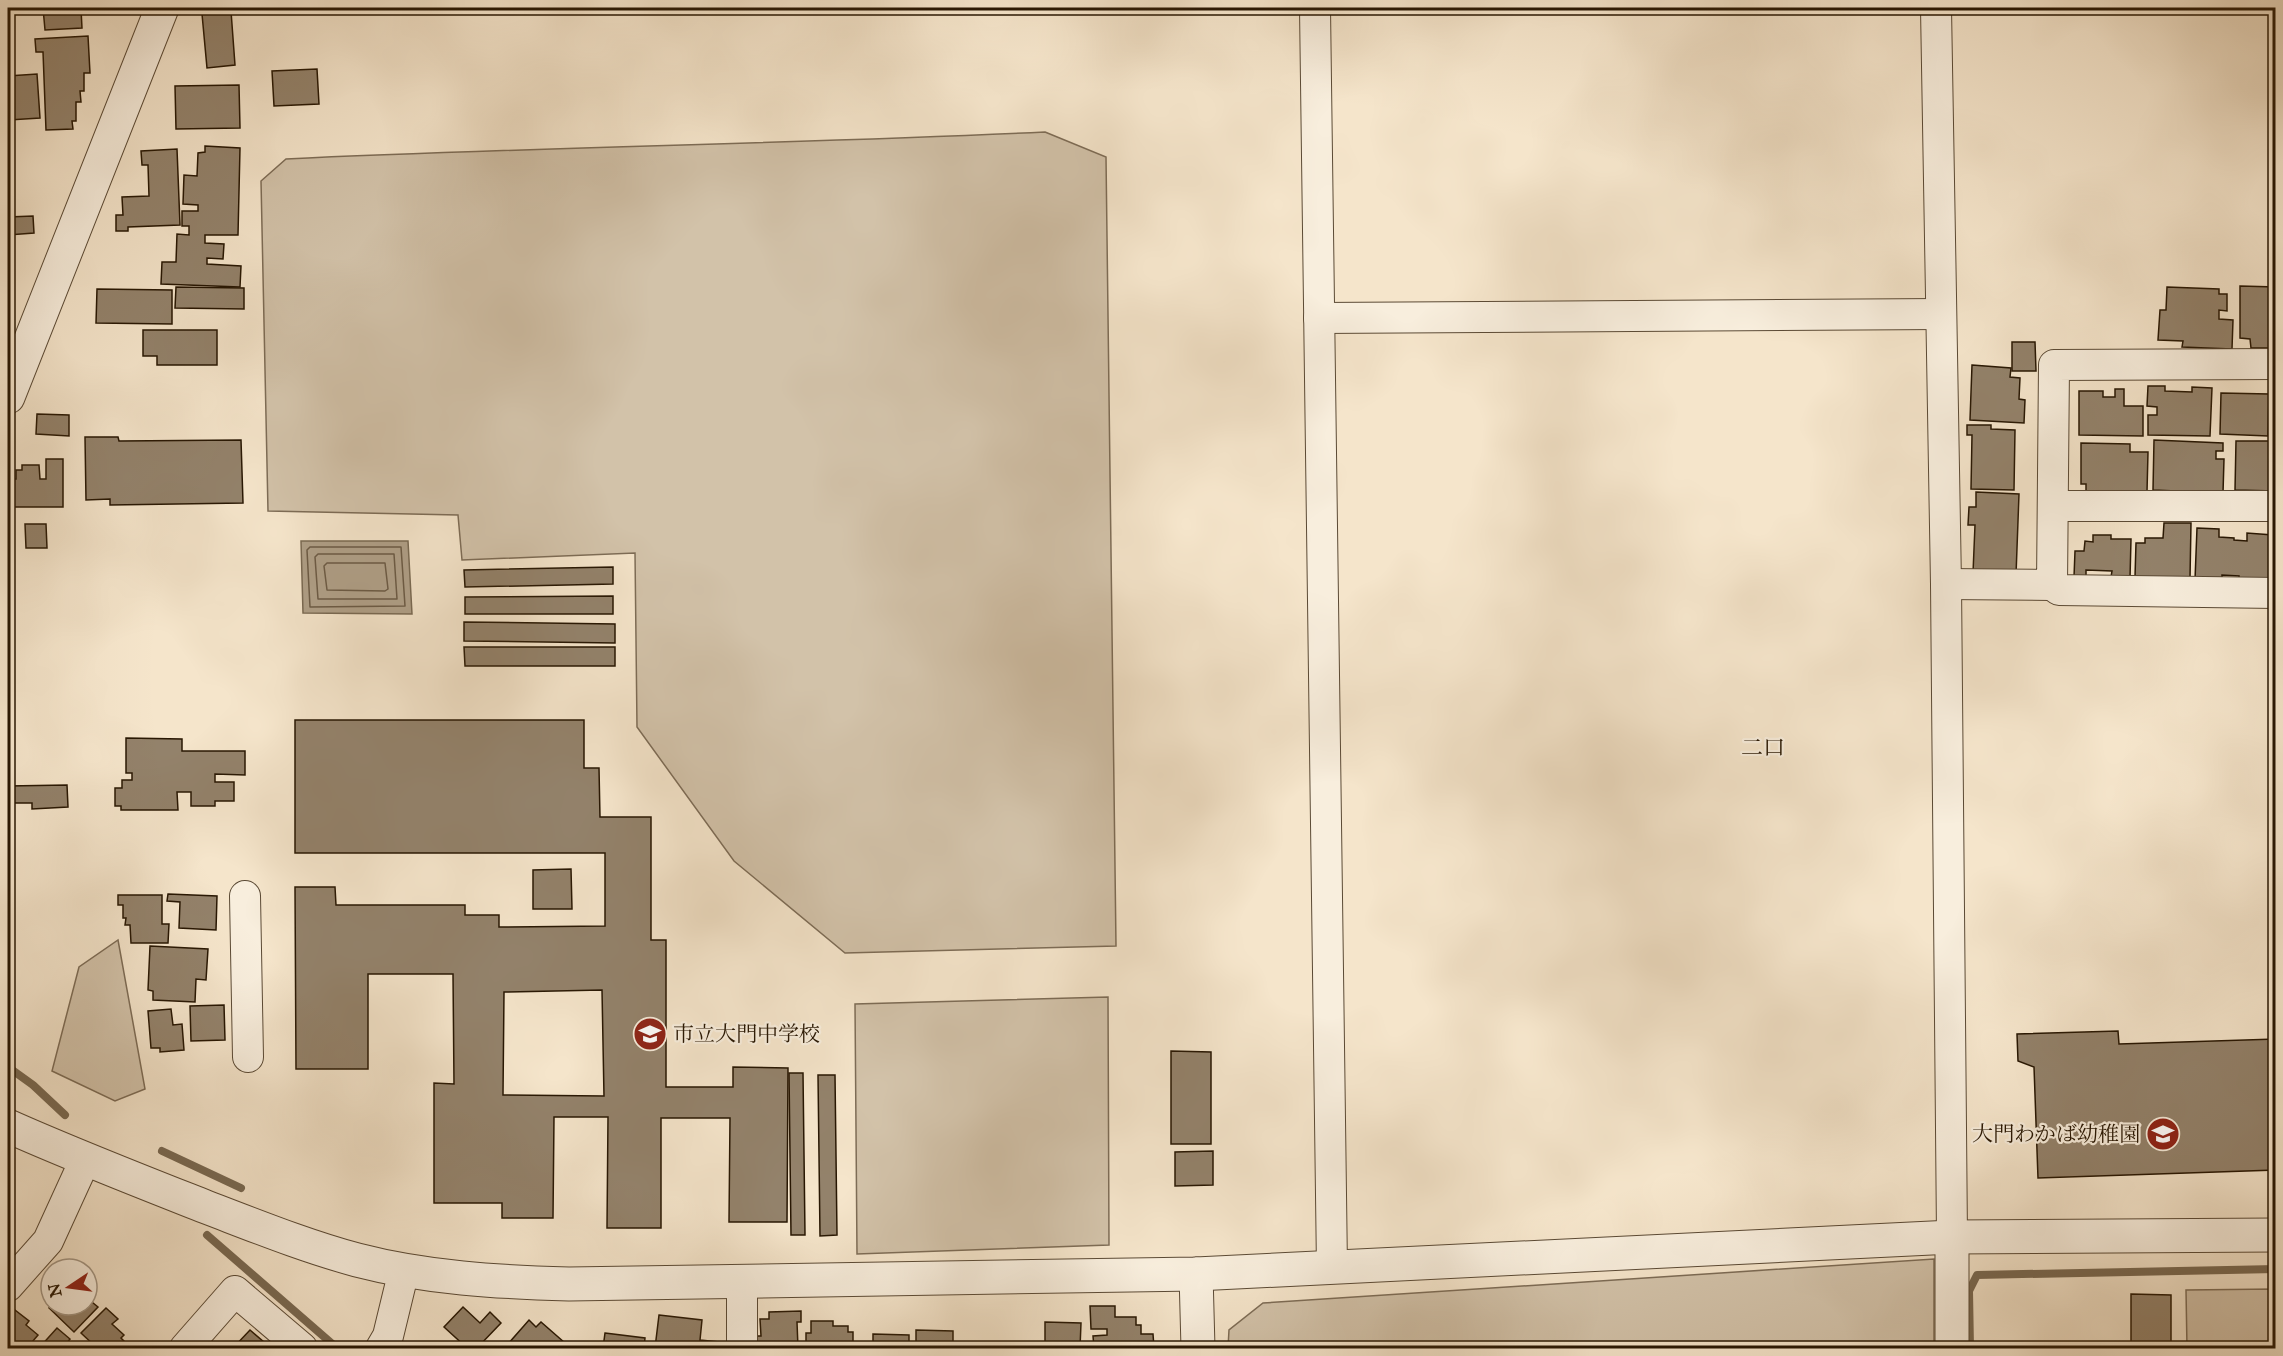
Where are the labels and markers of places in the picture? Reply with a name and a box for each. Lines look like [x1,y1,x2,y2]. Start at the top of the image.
school or university icon: 市立大門中学校 [632,1016,668,1052]
place label: 市立大門中学校 [673,1021,820,1047]
school or university icon: 大門わかば幼稚園 [2145,1116,2181,1152]
place label: 大門わかば幼稚園 [1972,1121,2140,1147]

